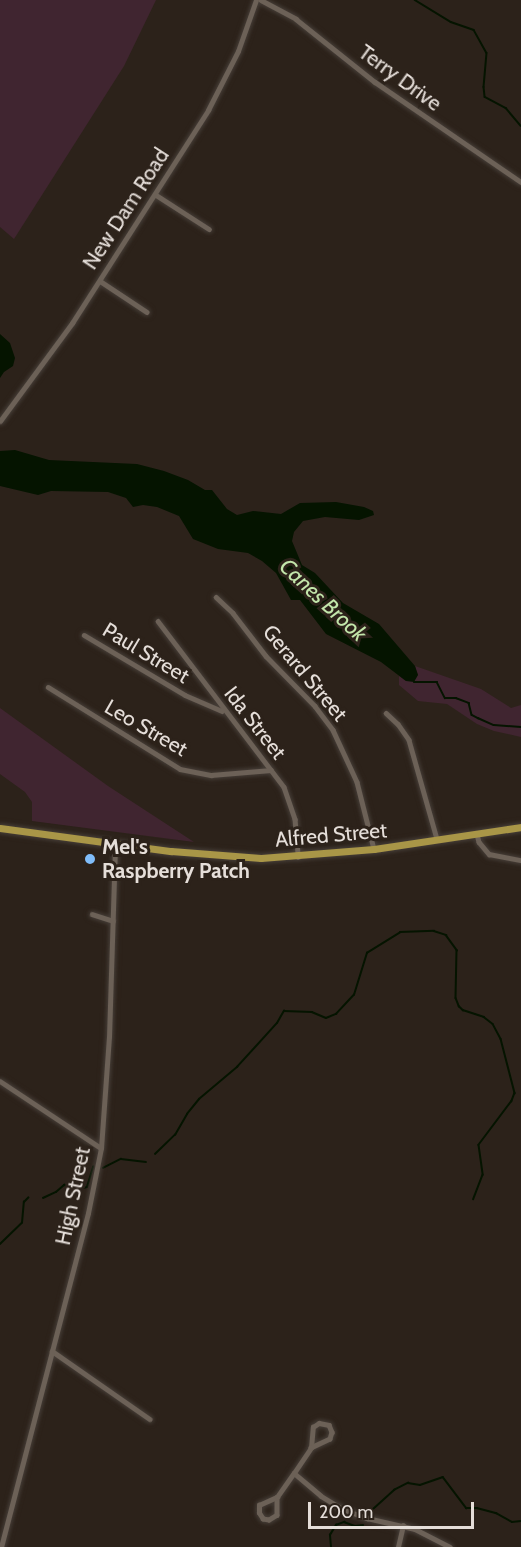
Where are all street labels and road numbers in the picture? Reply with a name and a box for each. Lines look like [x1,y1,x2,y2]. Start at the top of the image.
street label: Terry Drive [354,40,446,116]
street label: New Dam Road [78,144,174,274]
street label: Paul Street [98,617,194,689]
street label: Gerard Street [257,620,353,726]
street label: Ida Street [219,682,291,764]
street label: Leo Street [100,694,192,762]
street label: Alfred Street [274,818,388,852]
street label: High Street [50,1145,96,1247]

